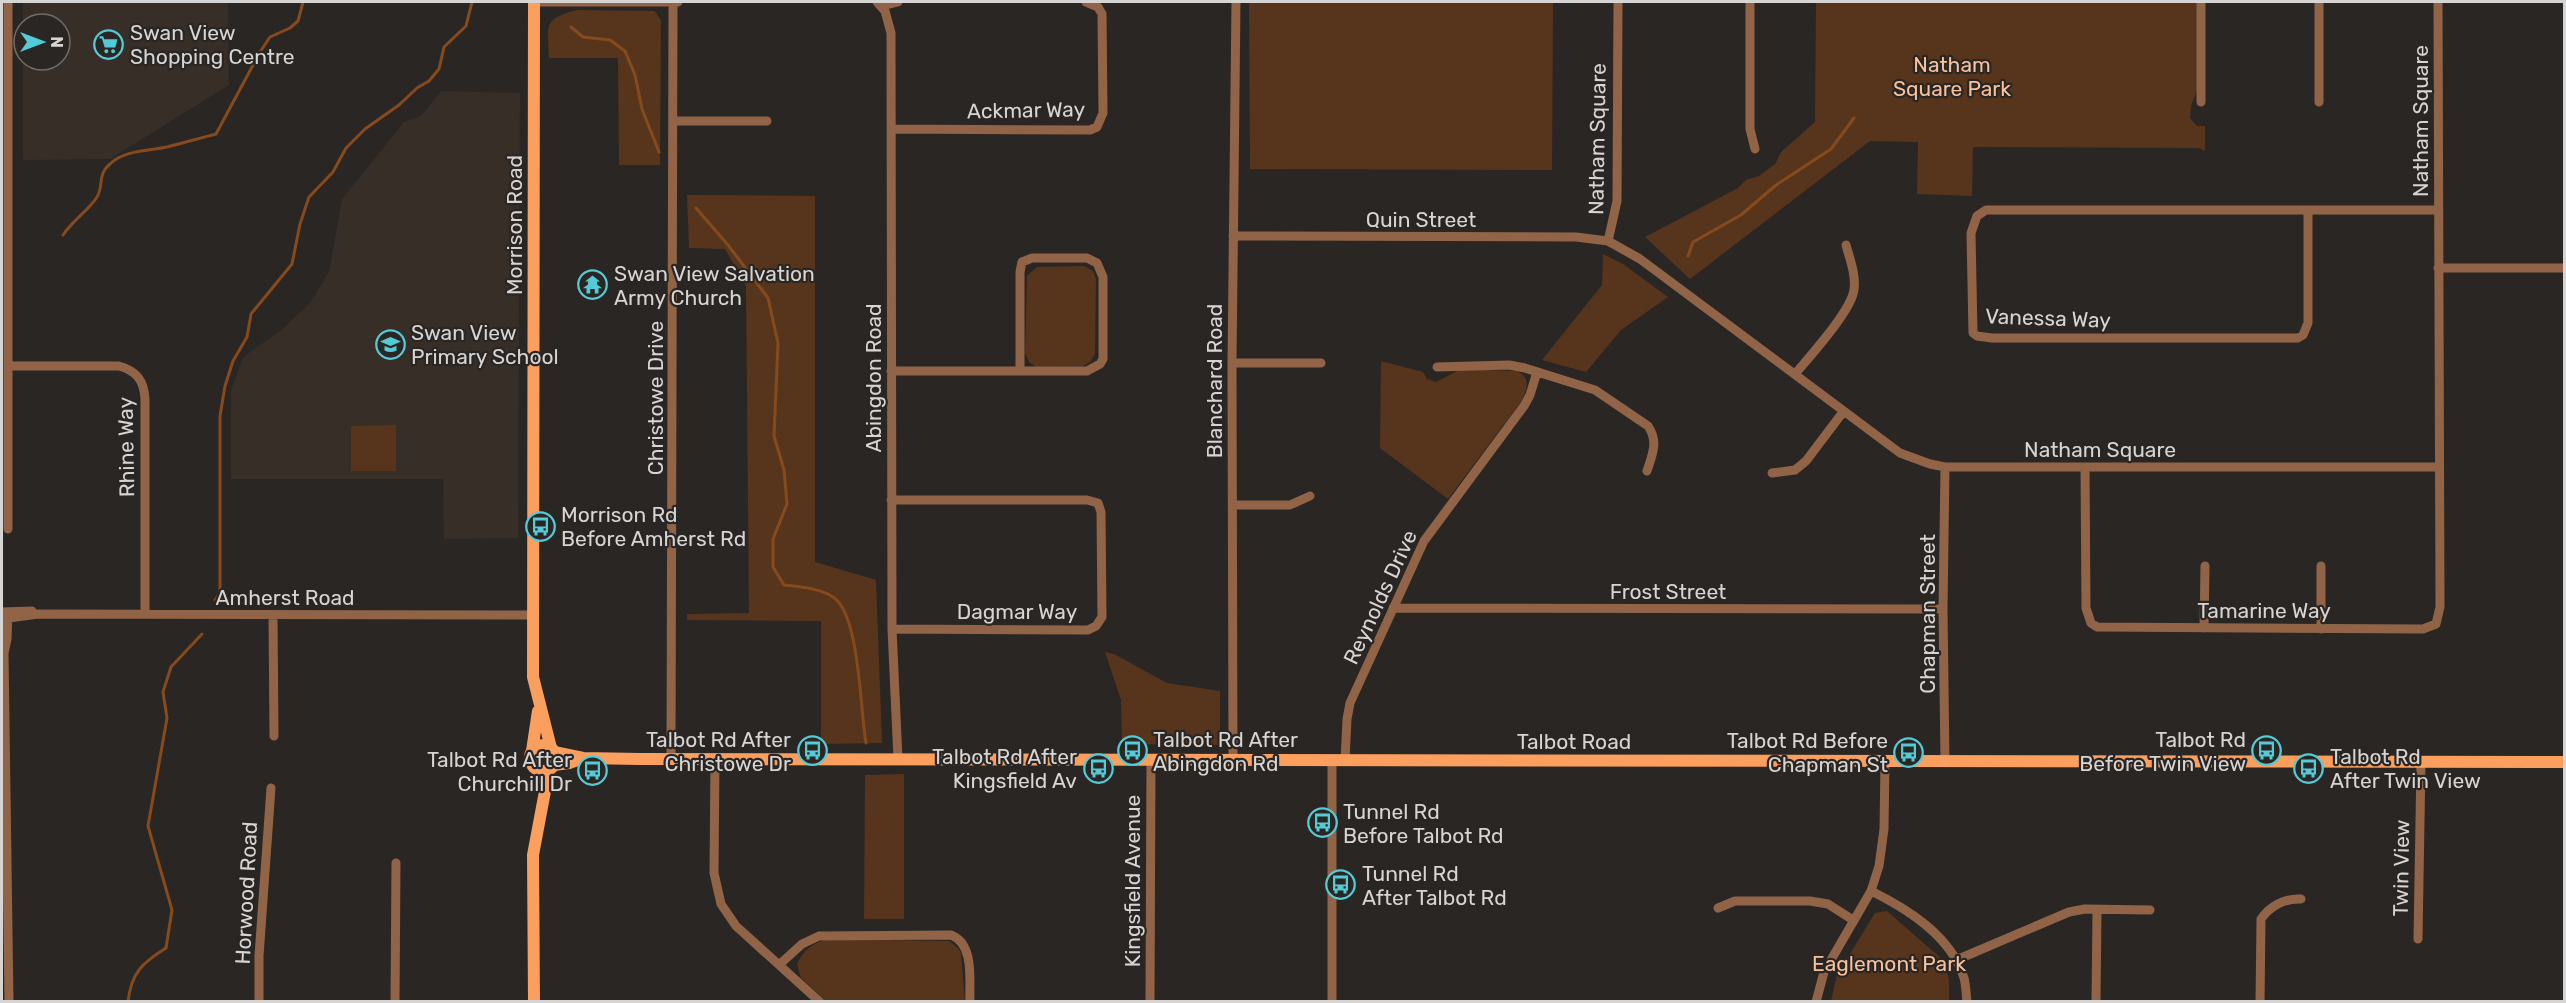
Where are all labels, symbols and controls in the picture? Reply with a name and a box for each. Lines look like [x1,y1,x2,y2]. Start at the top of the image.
north arrow [12,12,72,72]
place label: Swan View Shopping Centre [130,20,295,69]
supermarket icon: Swan View Shopping Centre [93,28,125,60]
text: N [47,36,66,48]
street label: Natham Square [2408,45,2433,197]
park label: Natham Square Park [1893,52,2011,101]
street label: Natham Square [1583,63,1611,215]
street label: Ackmar Way [967,96,1086,124]
street label: Morrison Road [502,155,527,295]
street label: Quin Street [1366,207,1476,232]
place label: Swan View Salvation Army Church [614,261,815,310]
temple icon: Swan View Salvation Army Church [577,269,609,301]
street label: Abingdon Road [861,303,886,453]
street label: Vanessa Way [1985,303,2112,333]
street label: Blanchard Road [1202,304,1227,458]
place label: Swan View Primary School [411,320,559,369]
street label: Christowe Drive [643,321,668,475]
school or university icon: Swan View Primary School [374,328,406,360]
street label: Rhine Way [113,396,139,497]
street label: Natham Square [2024,437,2176,462]
place label: Morrison Rd Before Amherst Rd [561,502,746,551]
bus stop icon: Morrison Rd Before Amherst Rd [524,510,556,542]
street label: Reynolds Drive [1338,526,1422,668]
street label: Chapman Street [1915,534,1940,694]
street label: Frost Street [1610,579,1726,604]
street label: Amherst Road [215,585,355,610]
street label: Tamarine Way [2197,598,2331,623]
street label: Dagmar Way [957,599,1078,624]
place label: Talbot Rd After Christowe Dr [646,727,791,776]
place label: Talbot Rd After Abingdon Rd [1153,727,1298,776]
place label: Talbot Rd Before Twin View [2079,727,2246,776]
place label: Talbot Rd Before Chapman St [1727,728,1888,777]
street label: Talbot Road [1517,729,1631,754]
bus stop icon: Talbot Rd After Christowe Dr [796,735,828,767]
bus stop icon: Talbot Rd After Abingdon Rd [1116,735,1148,767]
bus stop icon: Talbot Rd Before Twin View [2251,735,2283,767]
bus stop icon: Talbot Rd Before Chapman St [1893,736,1925,768]
place label: Talbot Rd After Kingsfield Av [932,744,1077,793]
place label: Talbot Rd After Twin View [2330,744,2481,793]
place label: Talbot Rd After Churchill Dr [427,747,572,796]
bus stop icon: Talbot Rd After Kingsfield Av [1082,752,1114,784]
bus stop icon: Talbot Rd After Twin View [2293,752,2325,784]
bus stop icon: Talbot Rd After Churchill Dr [577,755,609,787]
street label: Kingsfield Avenue [1120,795,1145,967]
place label: Tunnel Rd Before Talbot Rd [1343,799,1504,848]
bus stop icon: Tunnel Rd Before Talbot Rd [1306,807,1338,839]
street label: Twin View [2388,819,2414,917]
street label: Horwood Road [230,821,262,965]
place label: Tunnel Rd After Talbot Rd [1362,861,1507,910]
bus stop icon: Tunnel Rd After Talbot Rd [1325,869,1357,901]
park label: Eaglemont Park [1812,951,1966,976]

